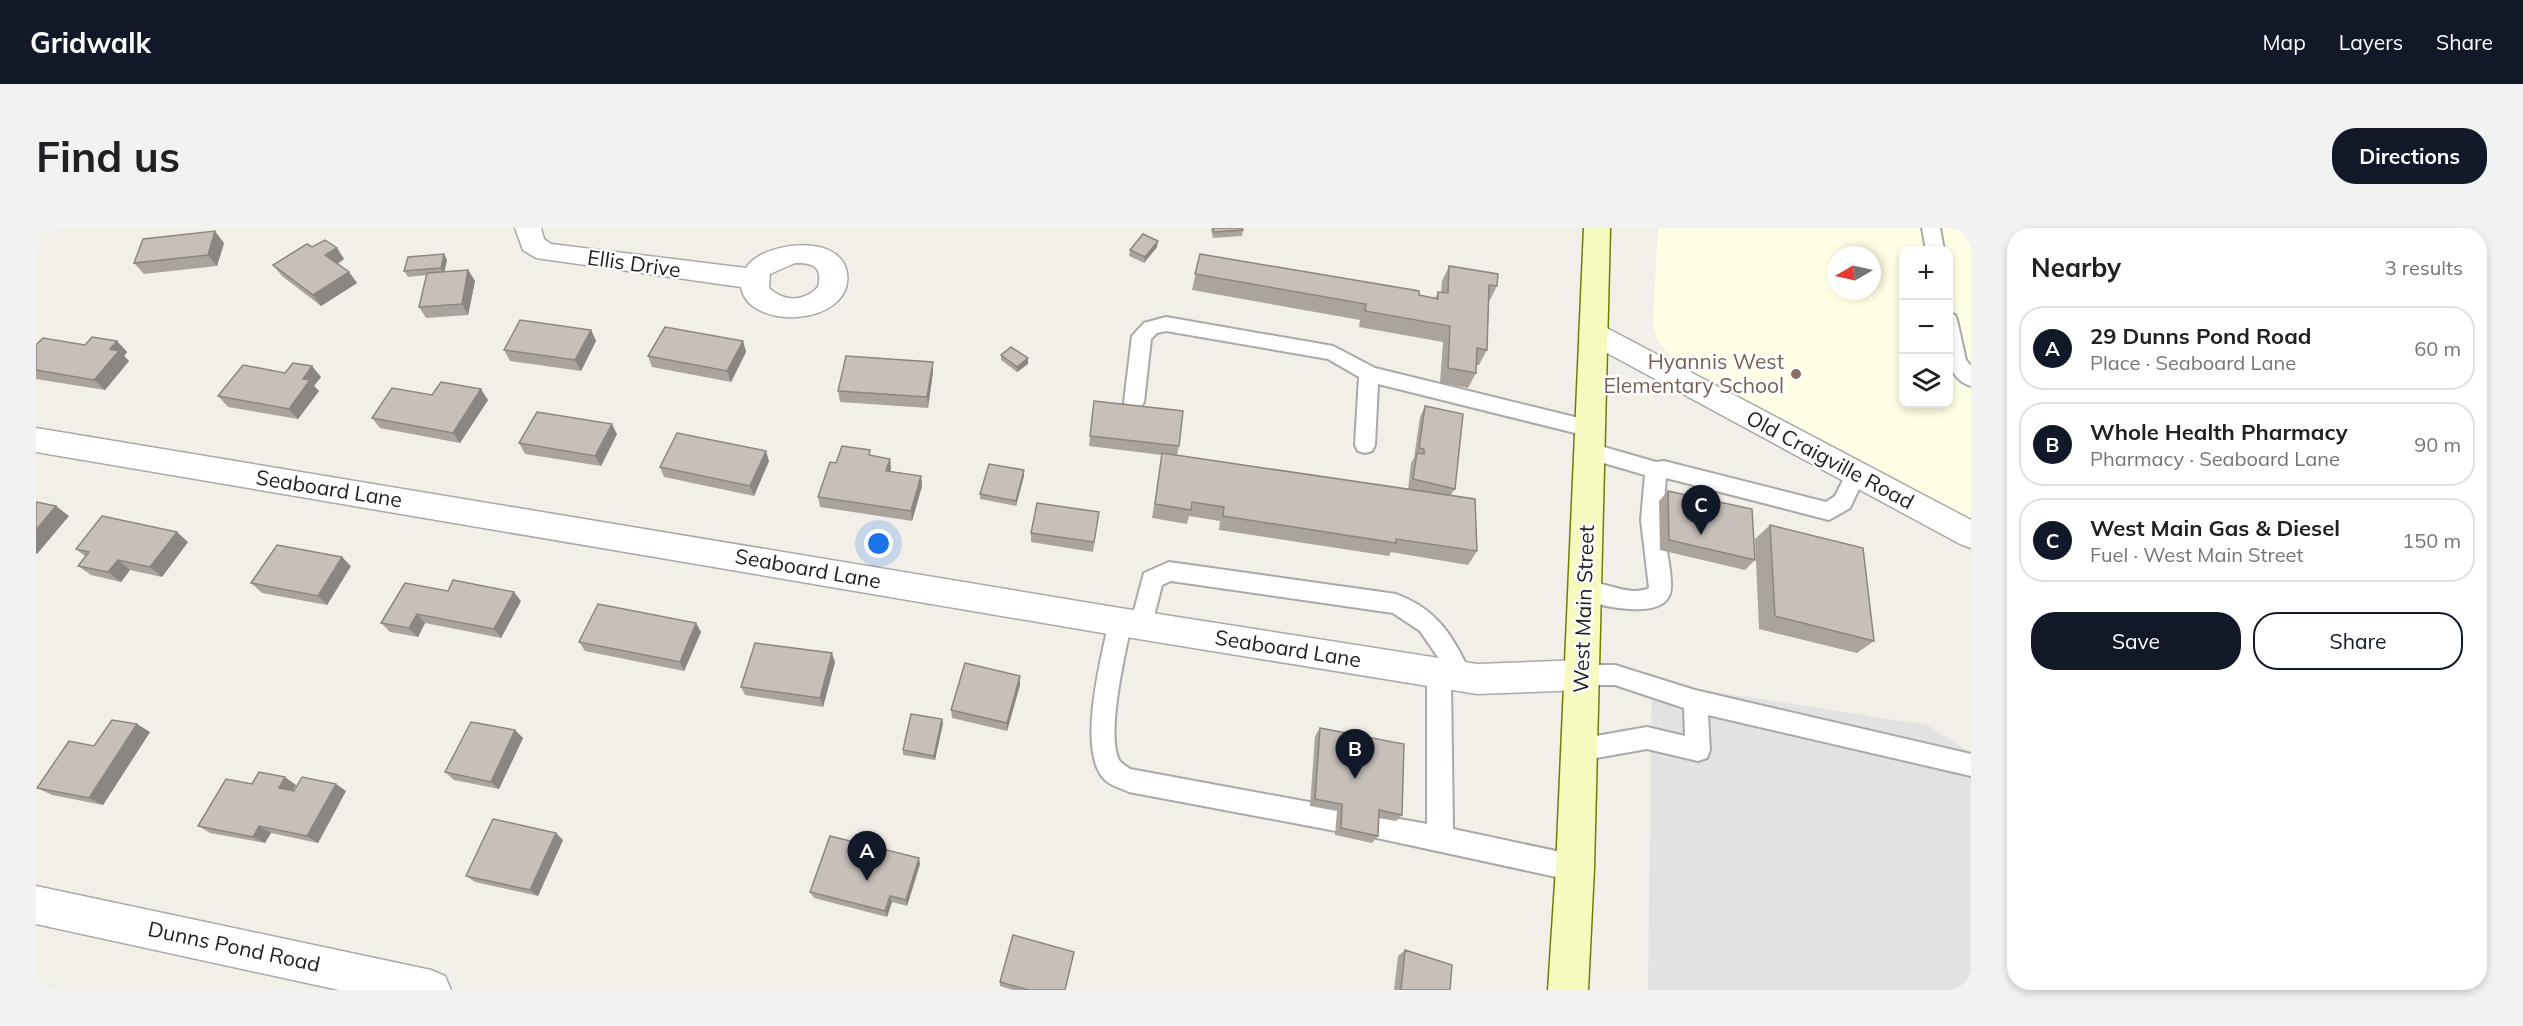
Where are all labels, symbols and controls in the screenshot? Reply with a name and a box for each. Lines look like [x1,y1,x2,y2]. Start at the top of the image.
text: Gridwalk [30,25,151,60]
text: Map [2263,29,2306,55]
text: Layers [2339,29,2403,55]
text: Share [2436,29,2493,55]
button: Directions [2332,128,2487,184]
text: Find us [36,130,180,183]
street label: Ellis Drive [586,244,682,282]
north arrow [1827,246,1881,300]
map controls [1899,246,1953,408]
button: + [1899,246,1953,300]
text: Nearby [2031,251,2121,284]
text: 3 results [2385,255,2463,280]
button: − [1899,300,1953,354]
text: 29 Dunns Pond Road [2090,322,2311,350]
text: A [2045,336,2060,361]
text: 60 m [2414,336,2461,361]
place label: Hyannis West Elementary School [1603,348,1784,398]
text: Place · Seaboard Lane [2090,350,2296,375]
button: layers [1899,354,1953,408]
marker: Hyannis West Elementary School [1789,367,1803,381]
street label: Old Craigville Road [1742,404,1919,514]
text: Whole Health Pharmacy [2090,418,2348,446]
text: B [2046,432,2059,457]
text: 90 m [2414,432,2461,457]
text: Pharmacy · Seaboard Lane [2090,446,2340,471]
street label: Seaboard Lane [254,464,404,512]
pin: C [1682,486,1720,535]
text: West Main Gas & Diesel [2090,514,2340,542]
street label: West Main Street [1567,524,1599,693]
text: C [2046,528,2059,553]
text: 150 m [2402,528,2461,553]
your location [864,529,893,558]
street label: Seaboard Lane [733,542,883,594]
text: Fuel · West Main Street [2090,542,2303,567]
button: Save [2031,612,2241,670]
button: Share [2253,612,2463,670]
street label: Seaboard Lane [1213,624,1363,672]
pin: B [1336,730,1374,779]
pin: A [848,832,886,881]
street label: Dunns Pond Road [146,915,323,977]

